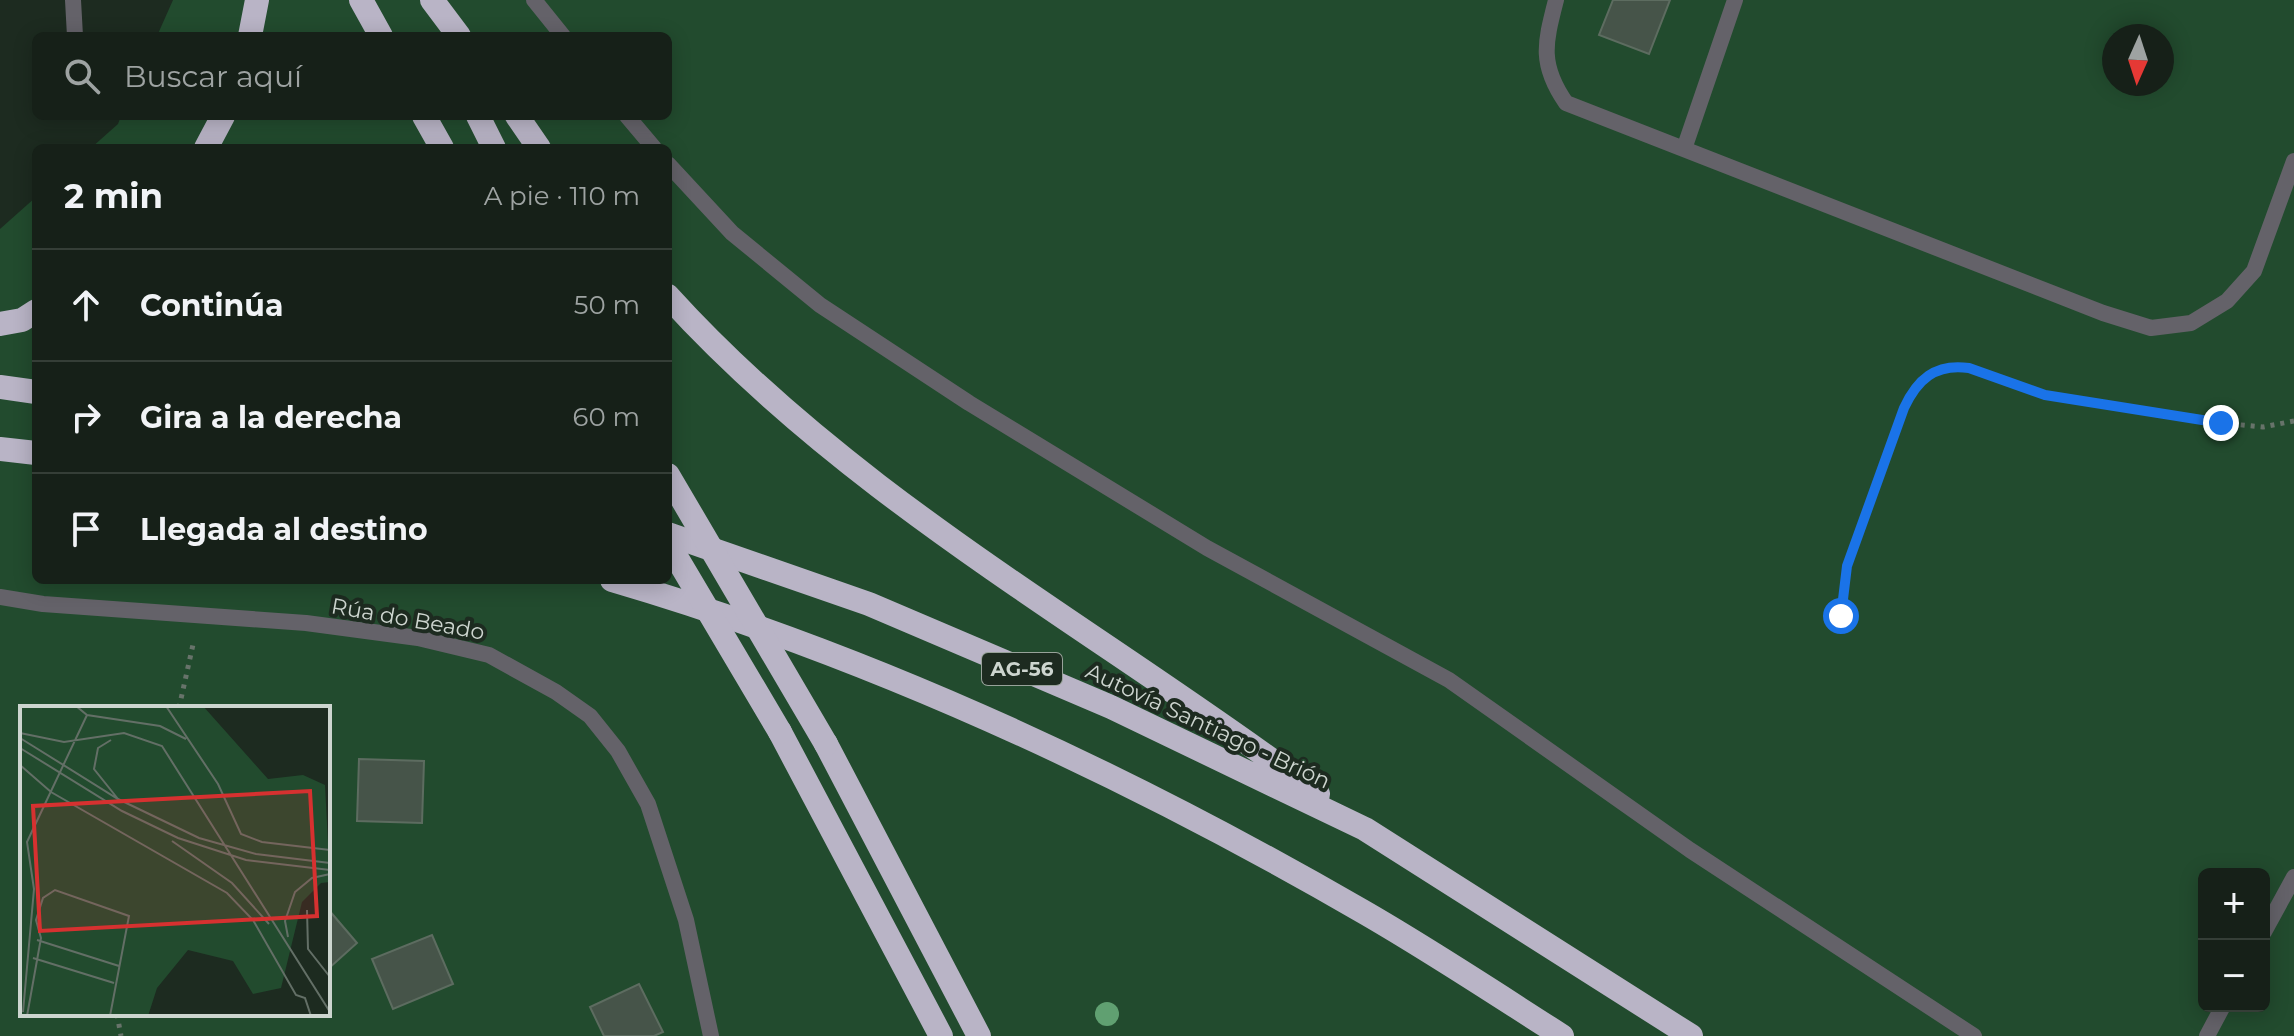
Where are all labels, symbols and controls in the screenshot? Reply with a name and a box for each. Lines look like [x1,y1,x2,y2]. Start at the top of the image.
north arrow [2102,24,2174,96]
search box [32,32,672,120]
icon: search [60,54,104,98]
text: Buscar aquí [124,58,302,95]
text: 2 min [64,175,163,217]
text: A pie · 110 m [484,180,640,212]
icon: ahead [64,283,108,327]
text: Continúa [140,287,283,324]
text: 50 m [574,289,640,321]
icon: right [64,395,108,439]
text: Gira a la derecha [140,399,402,436]
text: 60 m [573,401,640,433]
route end [2203,405,2239,441]
icon: arrive [64,507,108,551]
text: Llegada al destino [140,511,428,548]
street label: Rúa do Beado [329,592,487,646]
route start [1823,598,1859,634]
road number: AG-56 [982,653,1062,685]
street label: Autovía Santiago - Brión [1081,657,1335,795]
inset map [20,706,330,1016]
map controls [2198,868,2270,1012]
button: + [2198,868,2270,940]
button: − [2198,940,2270,1012]

